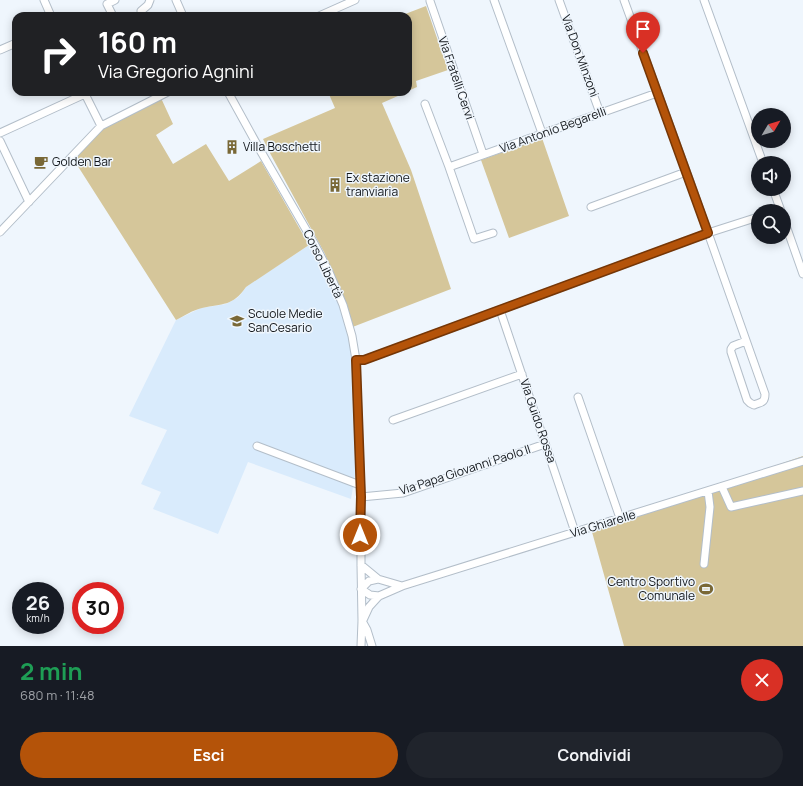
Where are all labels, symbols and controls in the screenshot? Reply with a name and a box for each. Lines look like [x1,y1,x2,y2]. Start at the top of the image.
street label: Via Don Minzoni [558,12,603,99]
pin [626,12,660,53]
icon: arrive [632,18,654,40]
text: 160 m [98,23,177,61]
icon: right [32,28,84,80]
street label: Via Fratelli Cervi [434,34,479,122]
text: Via Gregorio Agnini [98,59,254,83]
street label: Via Antonio Begarelli [497,102,609,157]
north arrow [751,108,791,148]
map controls [751,108,791,244]
place label: Villa Boschetti [243,138,321,155]
building icon: Villa Boschetti [224,139,240,155]
place label: Golden Bar [52,153,113,170]
cafe icon: Golden Bar [33,154,49,170]
button: sound [751,156,791,196]
place label: Ex stazione tranviaria [346,169,410,200]
building icon: Ex stazione tranviaria [327,177,343,193]
button: search [751,204,791,244]
street label: Corso Libertà [299,227,347,301]
place label: Scuole Medie SanCesario [248,305,323,336]
school or university icon: Scuole Medie SanCesario [229,313,245,329]
street label: Via Guido Rossa [516,377,561,465]
street label: Via Papa Giovanni Paolo II [397,440,533,499]
street label: Via Ghiarelle [568,505,638,542]
position arrow [339,514,381,556]
place label: Centro Sportivo Comunale [607,573,695,604]
sports icon: Centro Sportivo Comunale [698,581,714,597]
speed limit sign: 30 [72,582,124,634]
text: 26 [26,589,50,616]
text: km/h [26,611,50,625]
text: 2 min [20,654,82,687]
button: close [741,659,783,701]
text: 680 m · 11:48 [20,686,95,704]
button: Esci [20,732,398,778]
button: Condividi [406,732,783,778]

